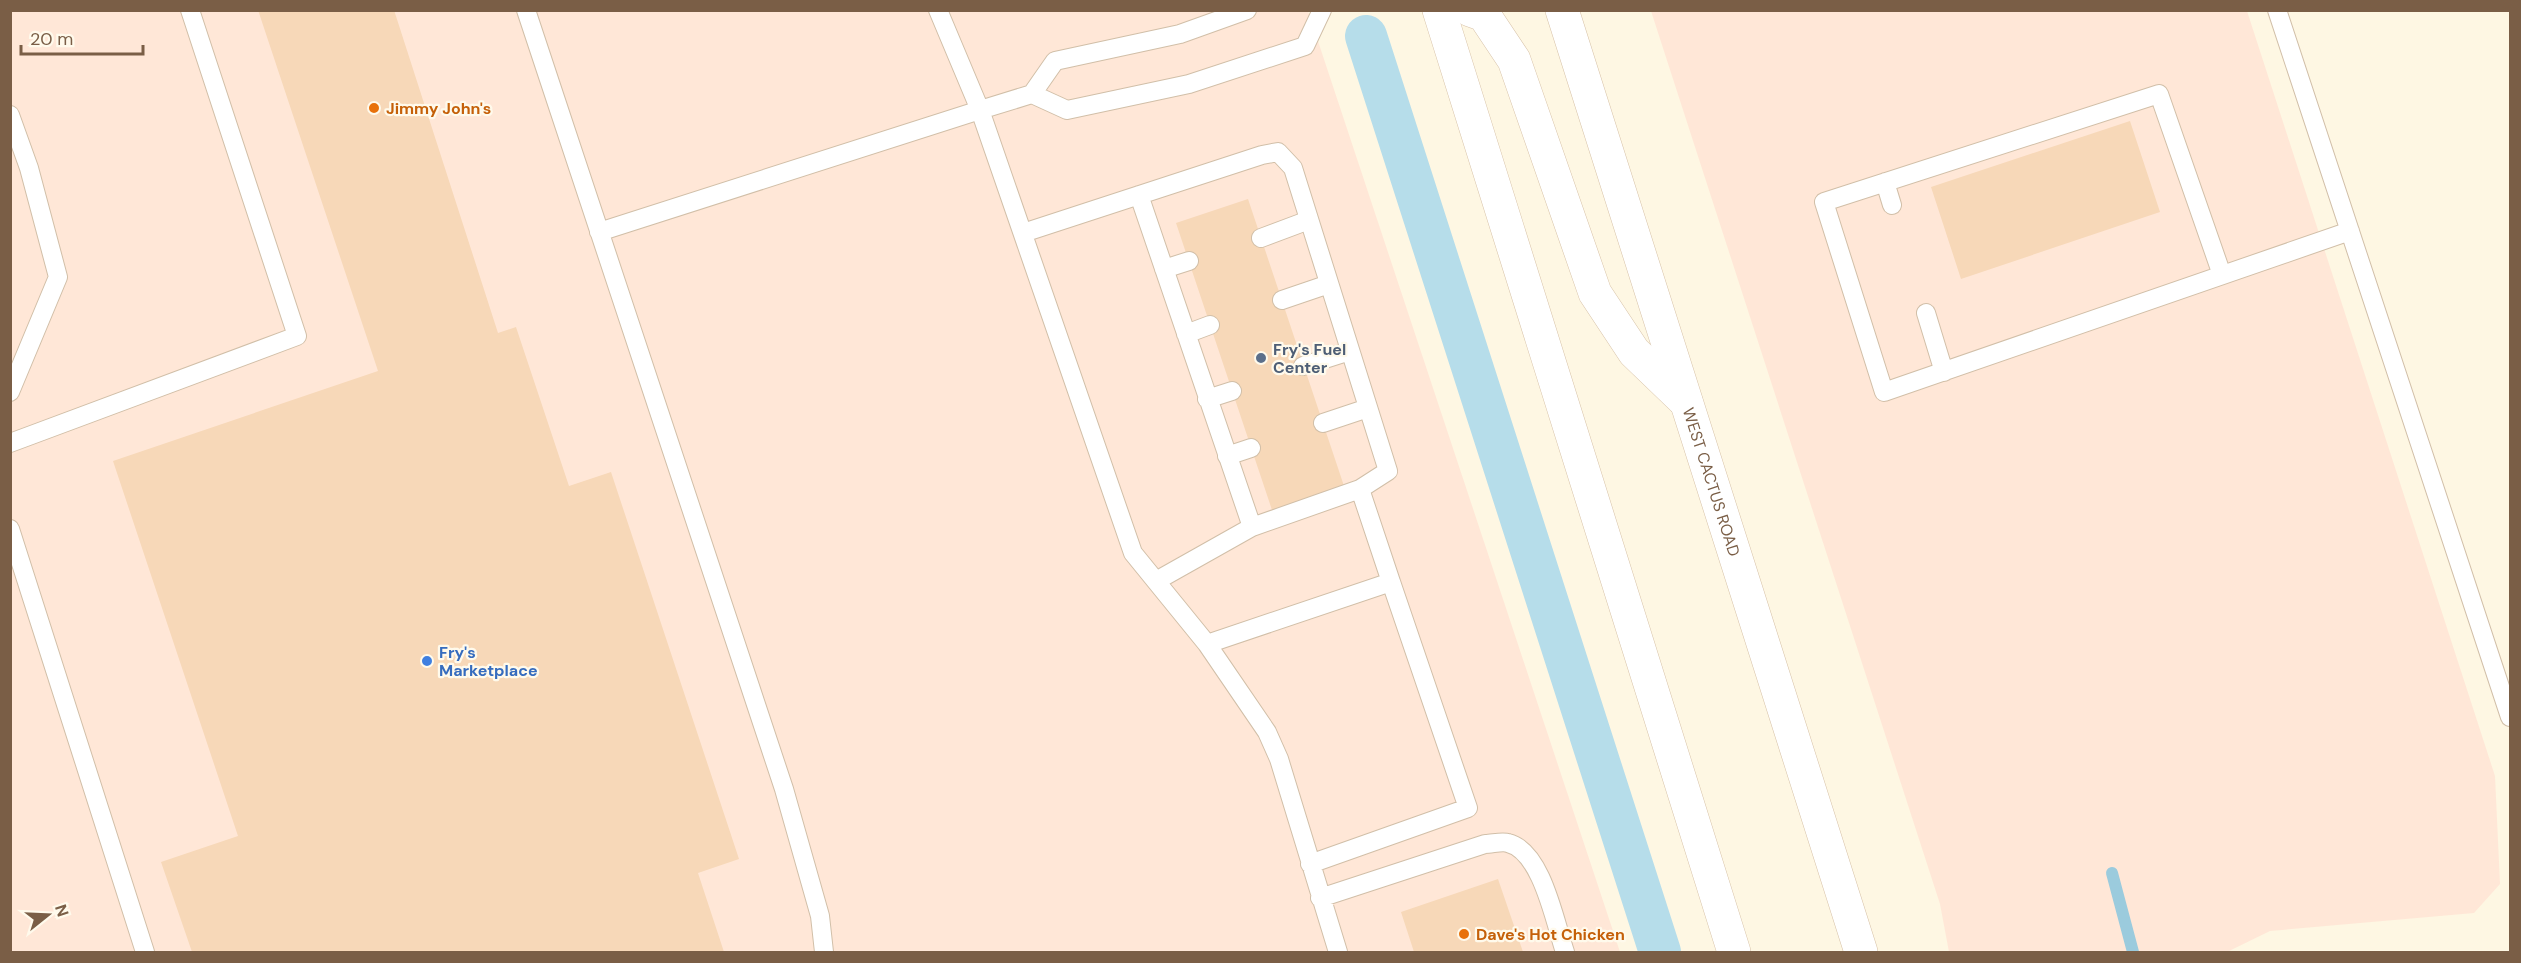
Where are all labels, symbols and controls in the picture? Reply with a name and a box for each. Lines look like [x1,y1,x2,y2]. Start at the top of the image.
scale bar [21,18,142,56]
text: 20 m [30,27,73,51]
place label: Jimmy John's [386,98,491,119]
marker: Jimmy John's [367,101,381,115]
place label: Fry's Fuel Center [1273,339,1346,378]
marker: Fry's Fuel Center [1254,351,1268,365]
street label: WEST CACTUS ROAD [1678,405,1745,559]
place label: Fry's Marketplace [439,642,538,681]
marker: Fry's Marketplace [420,654,434,668]
north arrow [18,885,78,945]
text: N [50,902,74,919]
place label: Dave's Hot Chicken [1476,924,1625,945]
marker: Dave's Hot Chicken [1457,927,1471,941]

